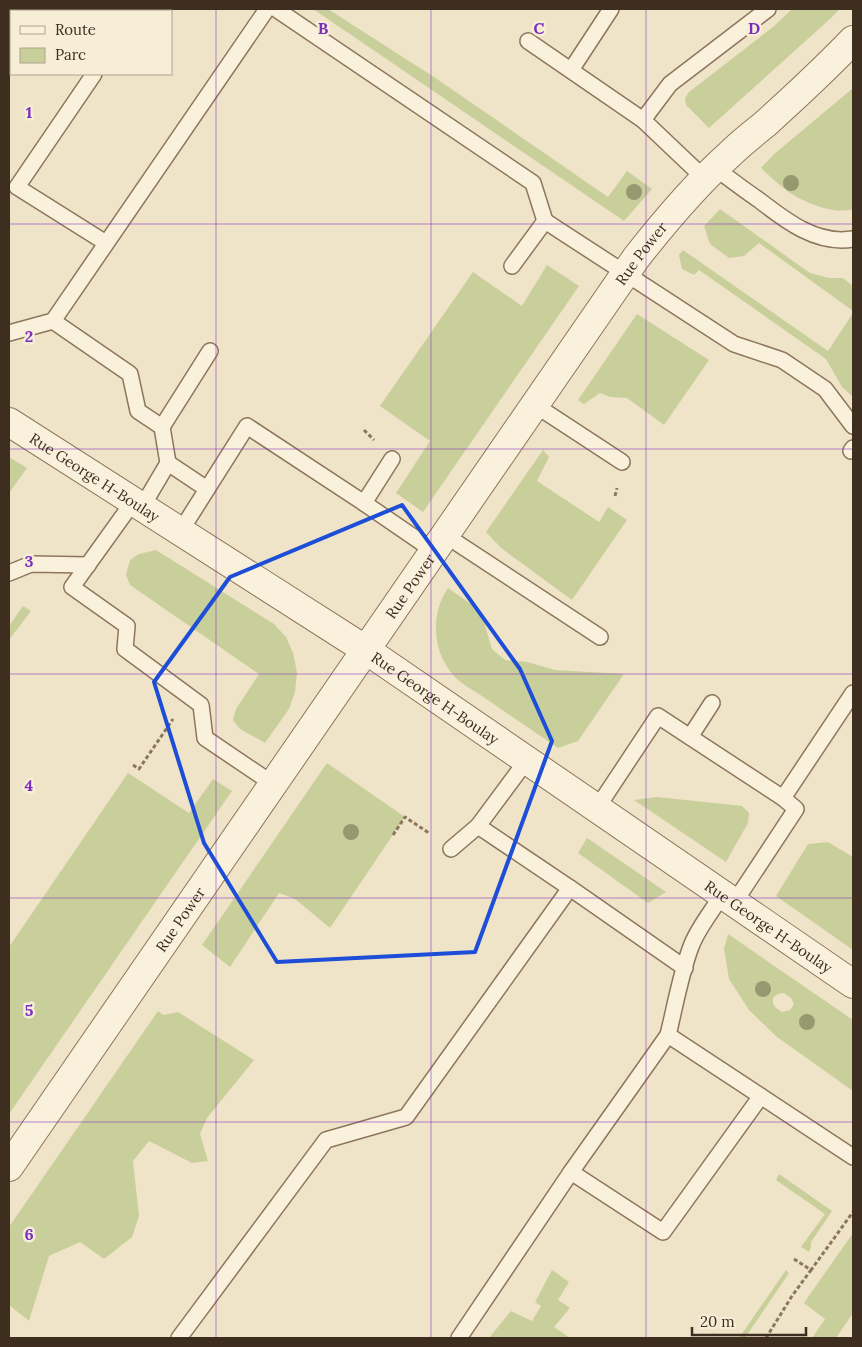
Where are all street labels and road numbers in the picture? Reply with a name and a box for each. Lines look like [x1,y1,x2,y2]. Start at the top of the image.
street label: Rue Power [611,217,671,289]
street label: Rue George H-Boulay [26,428,164,526]
street label: Rue Power [381,549,439,622]
street label: Rue George H-Boulay [368,647,503,748]
street label: Rue George H-Boulay [701,876,836,977]
street label: Rue Power [151,883,209,955]

